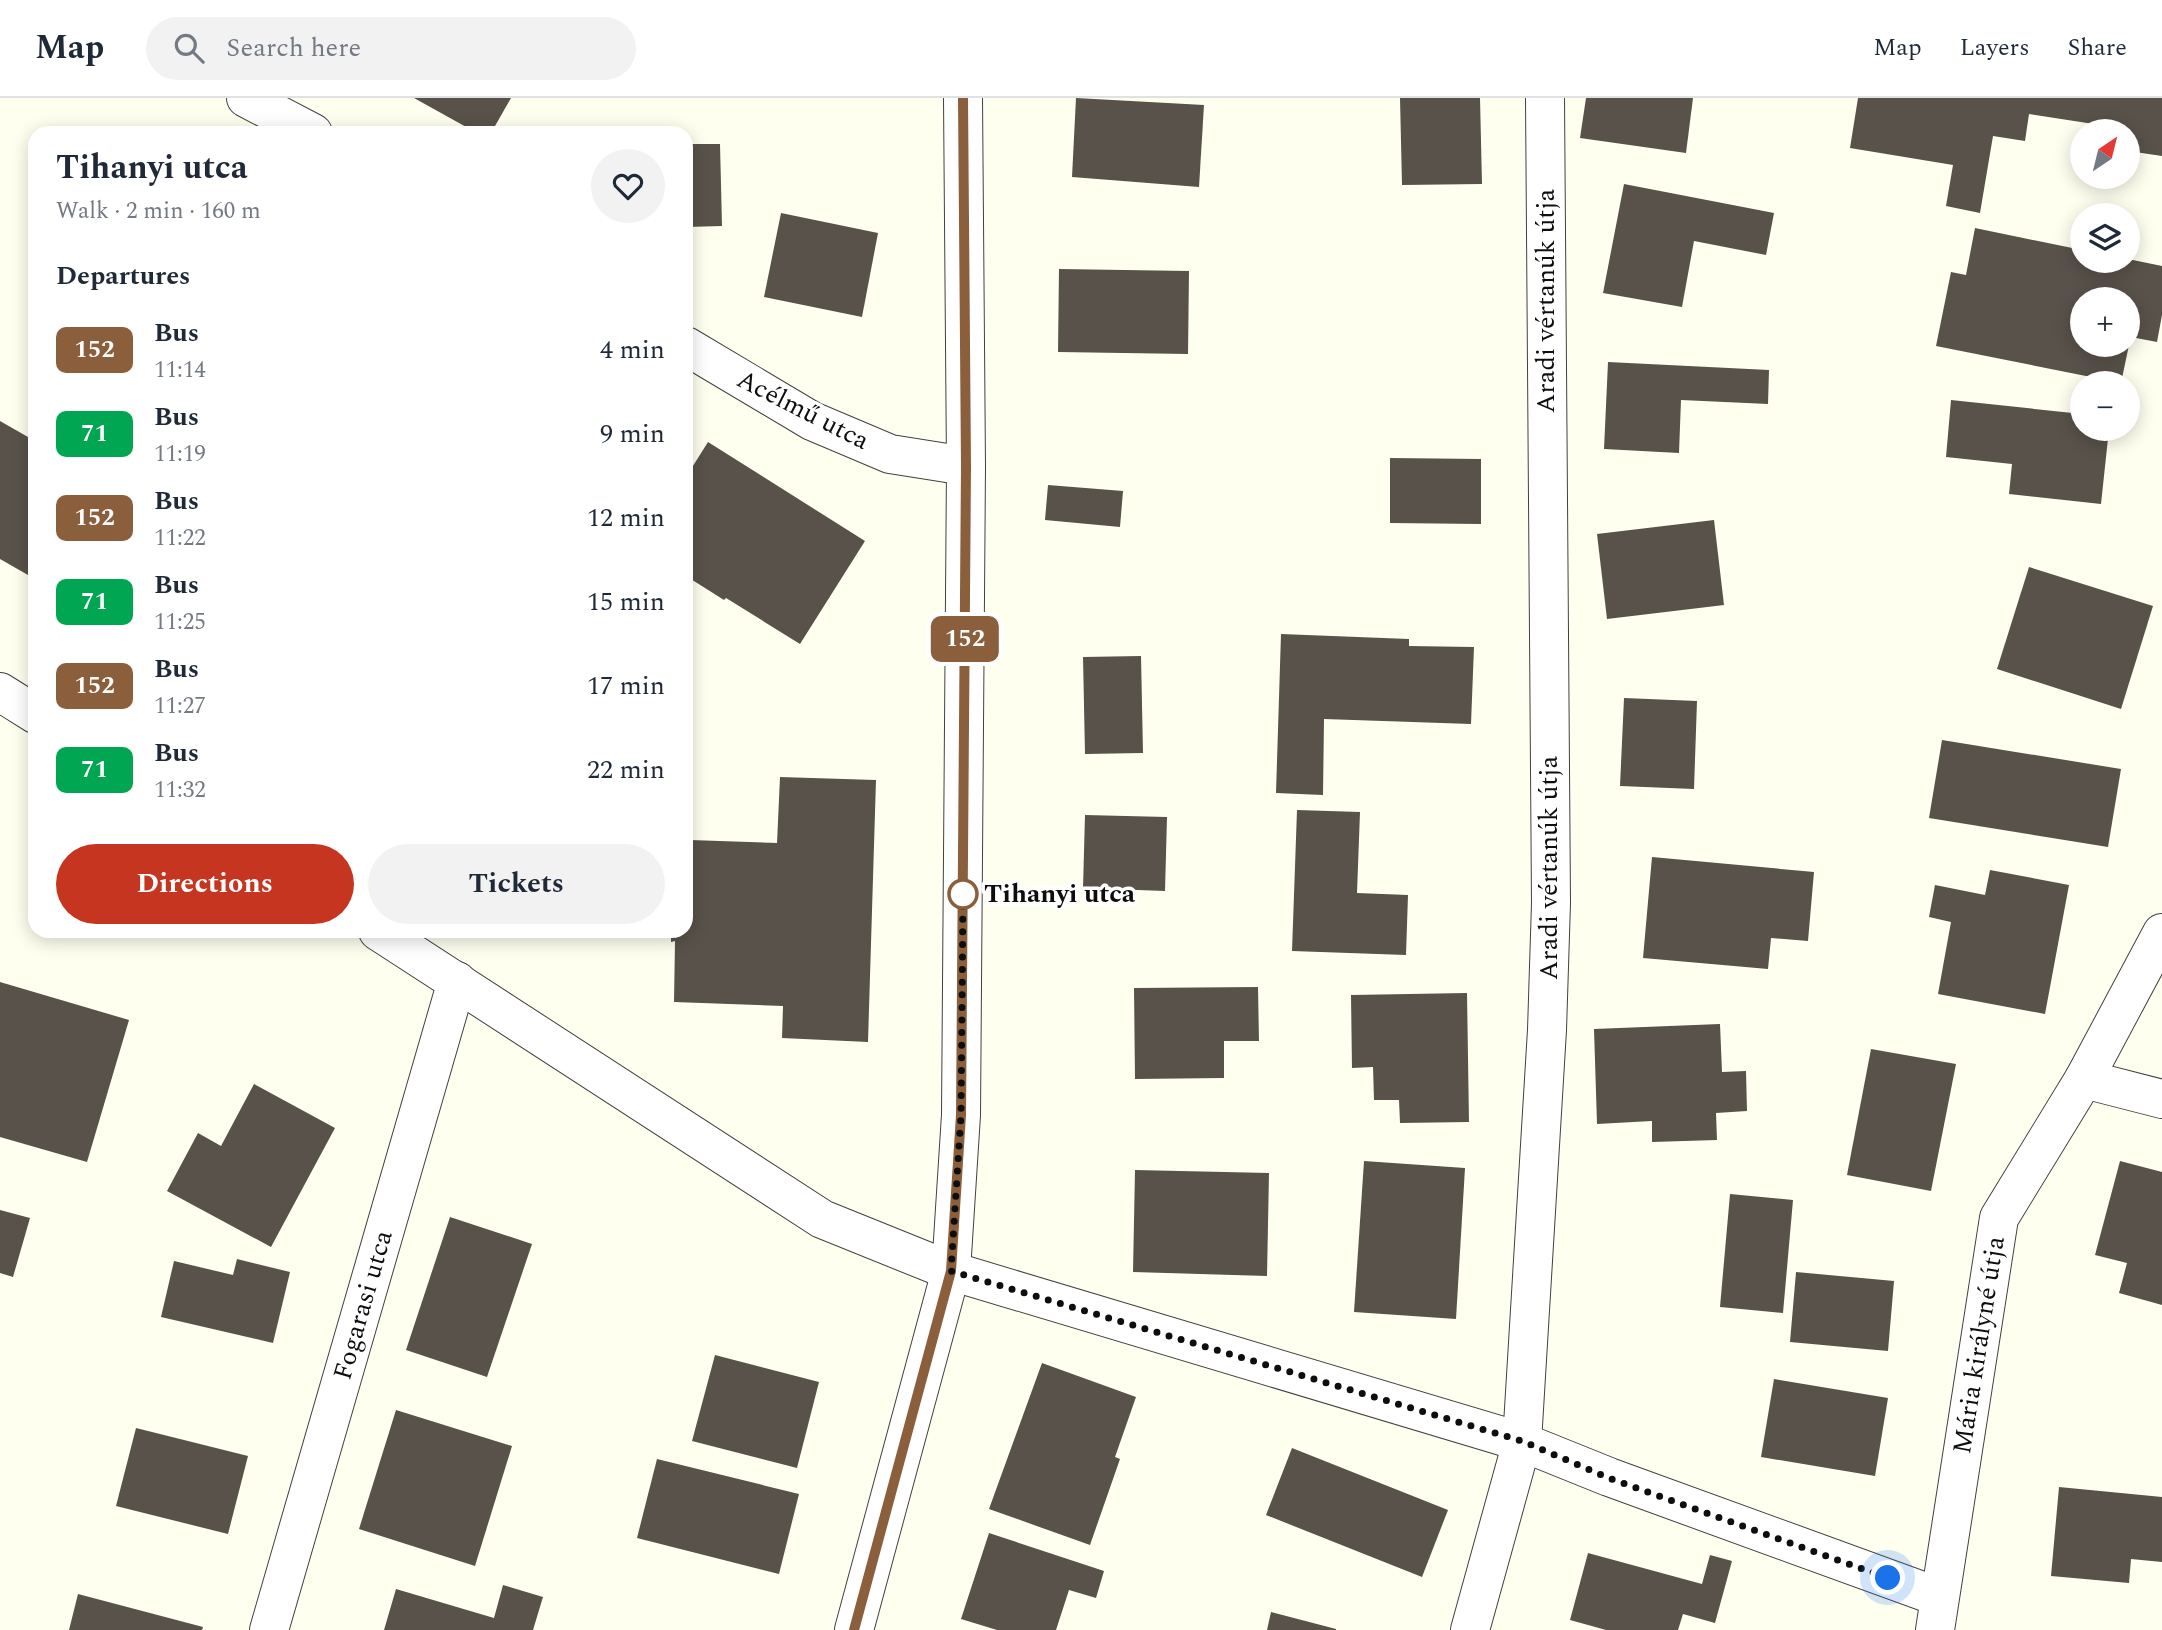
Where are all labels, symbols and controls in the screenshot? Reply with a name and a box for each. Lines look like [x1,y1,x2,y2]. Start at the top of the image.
search box [146,17,636,80]
text: Map [35,23,104,73]
text: Search here [226,28,361,68]
icon: search [170,29,208,67]
text: Map [1873,30,1922,66]
text: Layers [1960,30,2030,66]
text: Share [2068,30,2127,66]
north arrow [2070,119,2140,189]
map controls [2070,119,2140,441]
text: Tihanyi utca [56,143,248,193]
button: heart [591,149,665,223]
street label: Aradi vértanúk útja [1526,188,1566,413]
text: Walk · 2 min · 160 m [56,194,261,229]
button: layers [2070,203,2140,273]
text: Departures [56,256,190,296]
button: + [2070,287,2140,357]
text: Bus [154,313,199,353]
text: 4 min [600,330,665,370]
text: 152 [74,332,115,368]
text: 11:14 [154,353,206,388]
street label: Acélmű utca [730,359,877,461]
button: − [2070,371,2140,441]
text: Bus [154,397,199,437]
text: 9 min [600,414,665,454]
text: 71 [81,416,108,452]
text: 11:19 [154,437,206,472]
text: Bus [154,481,199,521]
text: 12 min [587,498,665,538]
text: 152 [74,500,115,536]
text: 11:22 [154,521,206,556]
text: Bus [154,565,199,605]
text: 15 min [587,582,665,622]
text: 71 [81,584,108,620]
text: 11:25 [154,605,206,640]
line badge: 152 [925,616,1005,662]
text: 152 [945,621,985,657]
text: Bus [154,649,199,689]
text: 17 min [587,666,665,706]
text: 152 [74,668,115,704]
text: 11:27 [154,689,206,724]
text: Bus [154,733,199,773]
text: 22 min [587,750,665,790]
text: 71 [81,752,108,788]
street label: Aradi vértanúk útja [1529,755,1569,980]
text: 11:32 [154,773,206,808]
button: Directions [56,844,354,924]
button: Tickets [368,844,665,924]
place label: Tihanyi utca [984,874,1136,914]
marker: Tihanyi utca [948,879,978,909]
street label: Fogarasi utca [323,1225,404,1385]
street label: Mária királyné útja [1942,1233,2016,1457]
your location [1870,1560,1905,1595]

